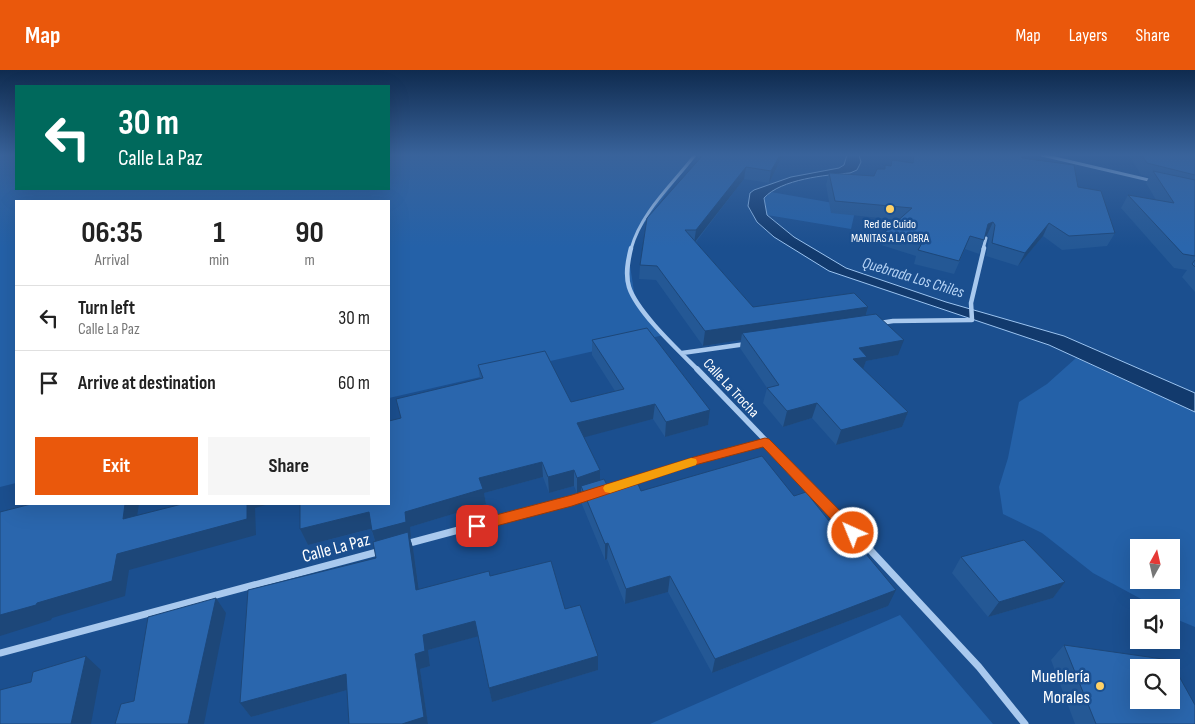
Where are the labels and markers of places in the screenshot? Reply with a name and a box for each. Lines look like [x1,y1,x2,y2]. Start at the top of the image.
marker: Red de Cuido MANITAS A LA OBRA [884,203,896,215]
place label: Red de Cuido MANITAS A LA OBRA [851,217,930,246]
pin [456,505,498,547]
place label: Mueblería Morales [1031,666,1090,708]
marker: Mueblería Morales [1094,680,1106,692]

